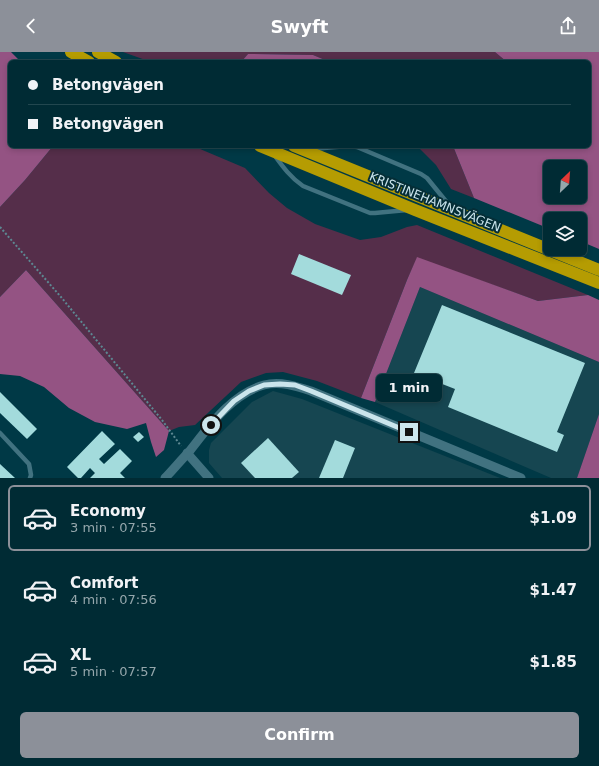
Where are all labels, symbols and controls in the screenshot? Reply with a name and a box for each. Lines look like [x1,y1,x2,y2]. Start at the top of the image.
icon: back [20,15,42,37]
icon: share [557,15,579,37]
text: Swyft [271,16,328,37]
text: Betongvägen [52,76,164,94]
text: Betongvägen [52,115,164,133]
north arrow [543,160,587,204]
map controls [543,160,587,256]
street label: KRISTINEHAMNSVÄGEN [367,168,503,235]
button: layers [543,212,587,256]
callout: 1 min [376,374,442,402]
text: 1 min [389,380,429,395]
route start [202,416,220,434]
route end [400,423,418,441]
icon: car [22,500,58,536]
text: Economy [70,502,146,520]
text: $1.09 [530,509,577,527]
text: 3 min · 07:55 [70,520,157,535]
icon: car [22,572,58,608]
text: Comfort [70,574,138,592]
text: $1.47 [530,581,577,599]
text: 4 min · 07:56 [70,592,157,607]
icon: car [22,644,58,680]
text: XL [70,646,91,664]
text: $1.85 [530,653,577,671]
text: 5 min · 07:57 [70,664,157,679]
button: Confirm [20,712,579,758]

